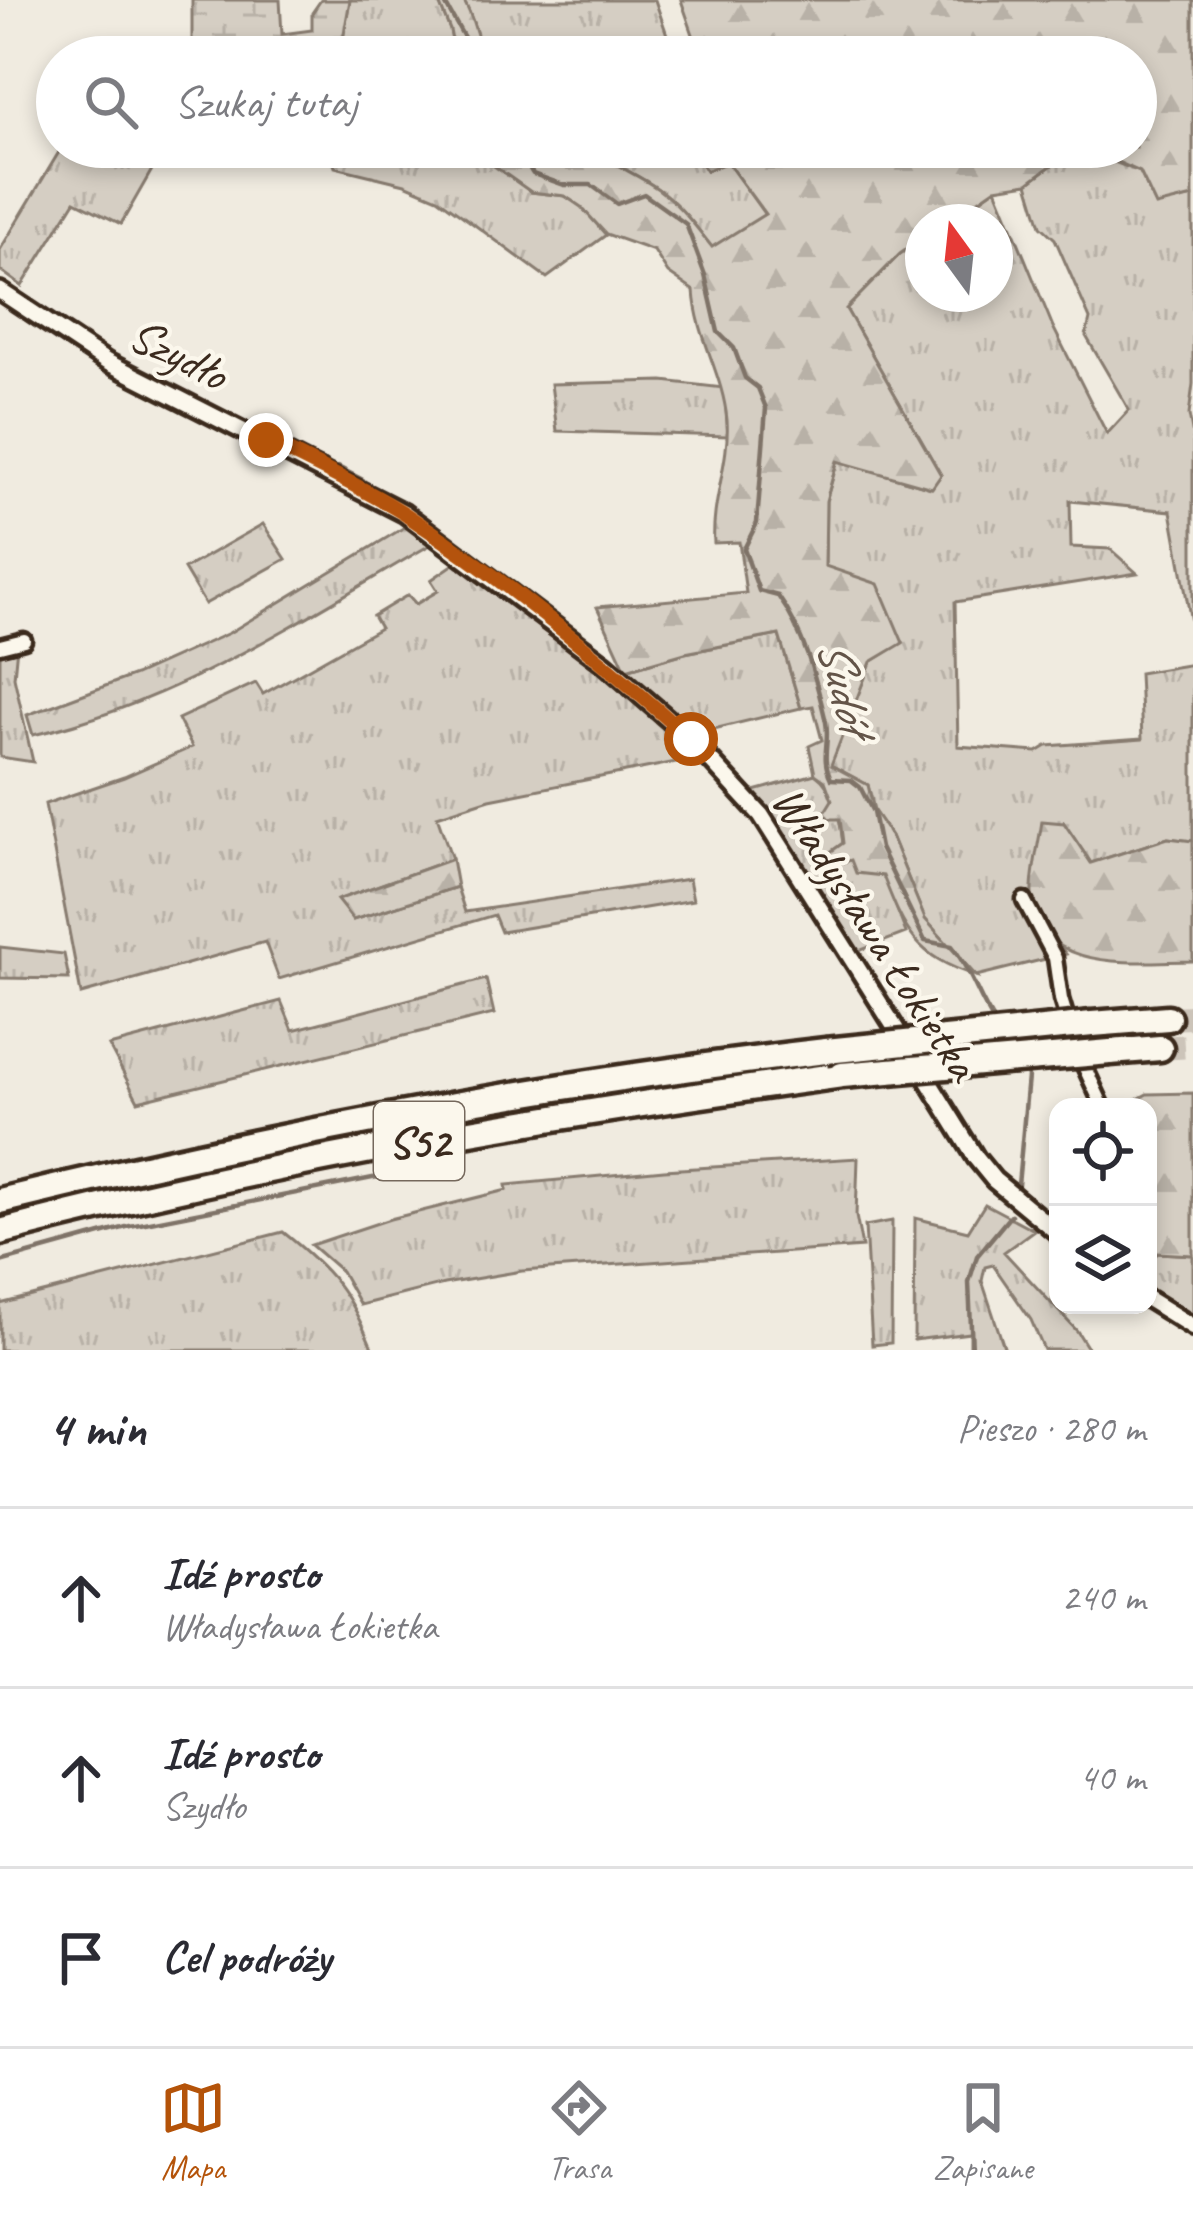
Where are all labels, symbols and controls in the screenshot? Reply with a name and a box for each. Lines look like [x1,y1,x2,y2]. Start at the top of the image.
search box [36,36,1157,168]
icon: search [78,69,144,135]
text: Szukaj tutaj [174,74,357,131]
north arrow [905,204,1013,312]
street label: Szydło [119,304,240,405]
route end [239,413,293,467]
water label: Sudół [803,632,891,752]
route start [664,712,718,766]
street label: Władysława Łokietka [759,774,995,1093]
map controls [1049,1098,1157,1314]
button: locate [1049,1098,1157,1206]
road number: S52 [374,1102,464,1180]
button: layers [1049,1206,1157,1314]
text: 4 min [48,1396,146,1460]
text: Pieszo · 280 m [957,1404,1145,1453]
text: Idź prosto [162,1545,320,1602]
icon: ahead [48,1565,114,1631]
text: 240 m [1061,1573,1145,1622]
text: Władysława Łokietka [162,1602,437,1651]
text: Idź prosto [162,1725,320,1782]
icon: ahead [48,1745,114,1811]
text: 40 m [1079,1753,1145,1802]
text: Szydło [162,1782,245,1831]
icon: arrive [48,1925,114,1991]
text: Cel podróży [162,1929,331,1986]
tab: Mapa [160,2075,226,2189]
tab: Trasa [546,2075,612,2189]
tab: Zapisane [933,2075,1033,2189]

